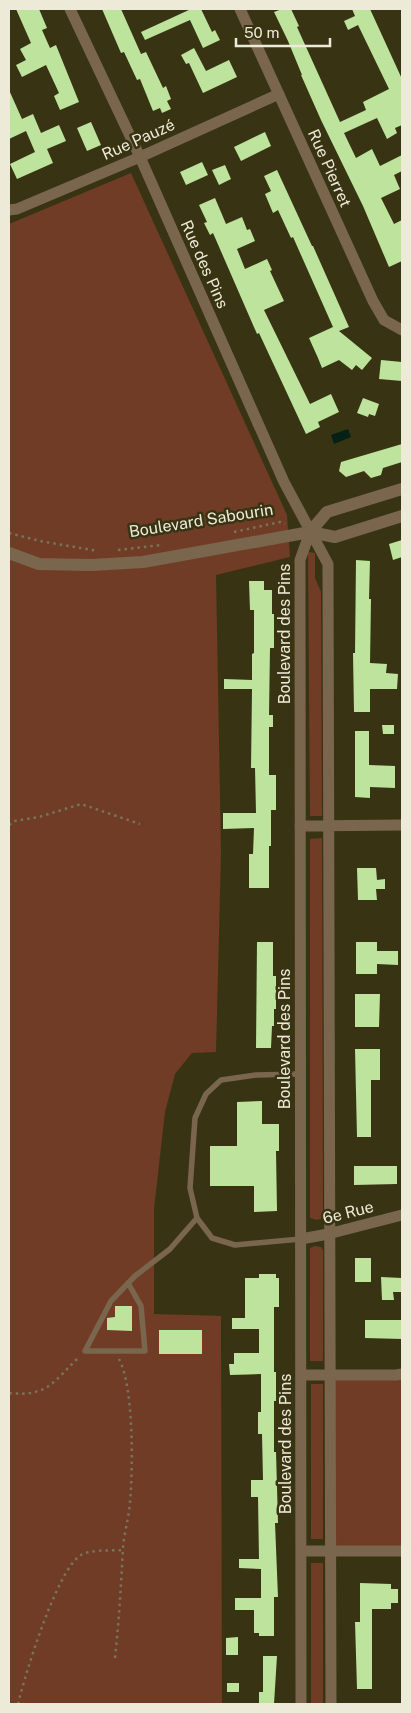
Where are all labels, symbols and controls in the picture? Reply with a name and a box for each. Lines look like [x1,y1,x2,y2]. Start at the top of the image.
scale bar [236,15,330,47]
text: 50 m [244,24,279,41]
street label: Rue Pauzé [99,115,178,164]
street label: Rue Pierret [304,126,355,210]
street label: Rue des Pins [177,217,232,311]
street label: Boulevard Sabourin [128,500,275,541]
street label: Boulevard des Pins [275,564,294,704]
street label: Boulevard des Pins [275,969,294,1109]
street label: 6e Rue [321,1197,376,1228]
street label: Boulevard des Pins [276,1374,295,1514]

